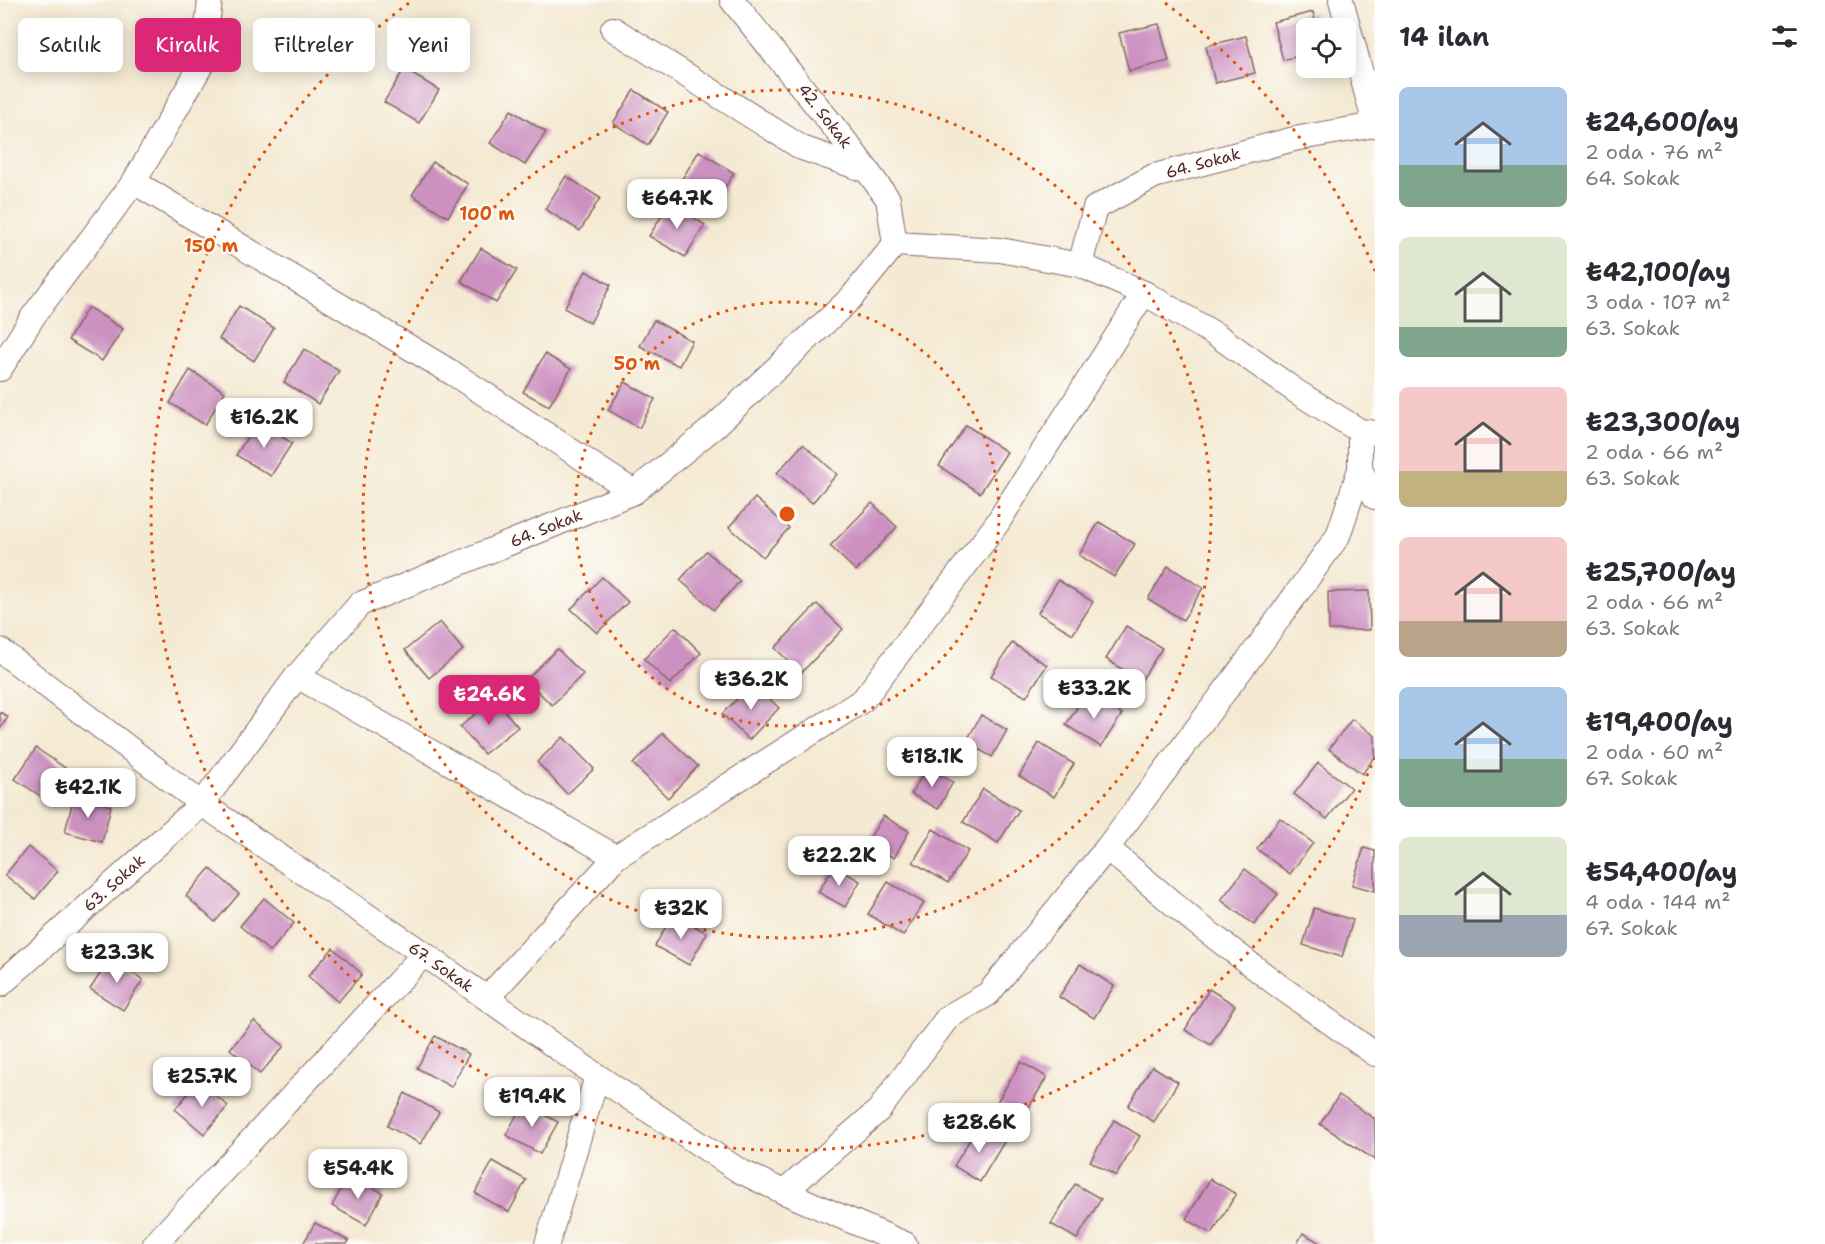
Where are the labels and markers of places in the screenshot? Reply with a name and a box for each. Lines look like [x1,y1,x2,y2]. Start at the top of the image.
pin: ₺64.7K [628,179,726,230]
pin: ₺16.2K [215,398,313,449]
centre of rings [777,504,797,524]
pin: ₺36.2K [702,660,800,711]
pin: ₺33.2K [1045,669,1143,720]
pin: ₺24.6K [440,675,538,726]
pin: ₺18.1K [883,737,981,788]
pin: ₺42.1K [39,768,137,819]
pin: ₺22.2K [790,836,888,887]
pin: ₺32K [645,889,717,940]
pin: ₺23.3K [68,933,166,984]
pin: ₺25.7K [153,1057,251,1108]
pin: ₺19.4K [483,1077,581,1128]
pin: ₺28.6K [930,1103,1028,1154]
pin: ₺54.4K [309,1149,407,1200]

